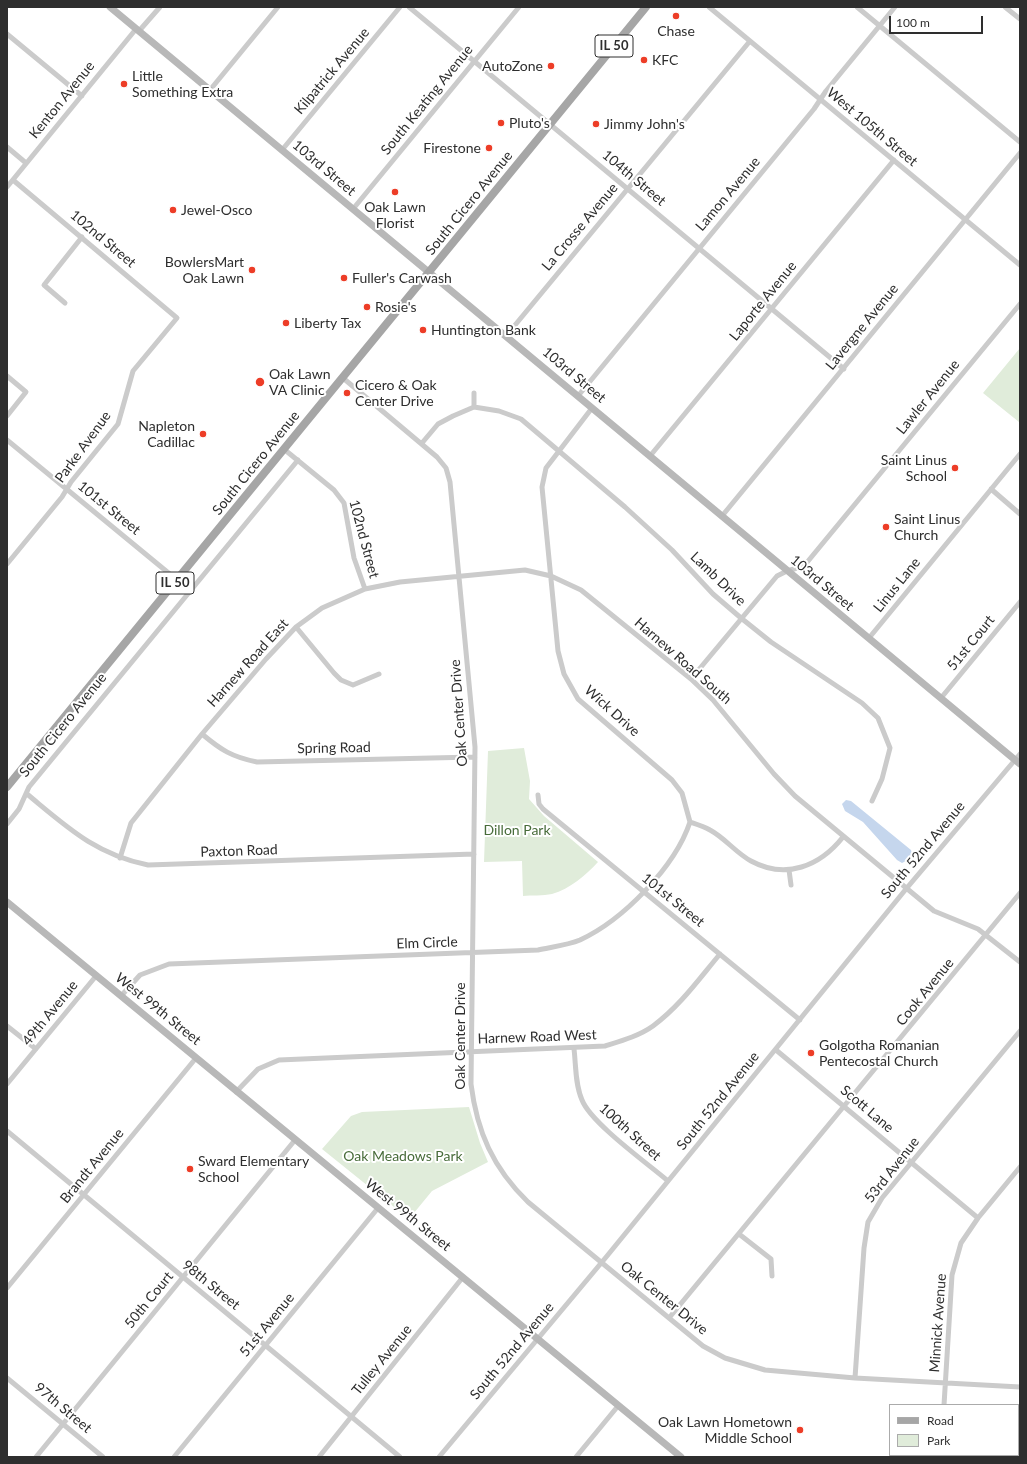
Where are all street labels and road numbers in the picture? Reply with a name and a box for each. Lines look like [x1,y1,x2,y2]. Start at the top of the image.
street label: Kilpatrick Avenue [291,24,373,118]
road number: IL 50 [595,35,633,57]
street label: South Keating Avenue [378,42,476,158]
street label: Kenton Avenue [26,58,98,142]
street label: West 105th Street [823,84,921,170]
street label: 103rd Street [289,137,359,199]
street label: 104th Street [599,147,669,209]
street label: South Cicero Avenue [422,148,516,258]
street label: Lamon Avenue [692,154,764,234]
street label: La Crosse Avenue [538,180,622,274]
street label: 102nd Street [67,207,139,271]
street label: Laporte Avenue [726,258,800,344]
street label: Lavergne Avenue [822,281,902,373]
street label: 103rd Street [539,344,609,406]
street label: Lawler Avenue [893,356,963,438]
street label: Parke Avenue [51,408,115,486]
street label: South Cicero Avenue [209,408,303,518]
street label: 101st Street [74,478,144,538]
street label: 102nd Street [345,498,383,580]
street label: Lamb Drive [687,548,749,610]
street label: 103rd Street [787,552,857,614]
street label: Linus Lane [870,554,924,616]
road number: IL 50 [156,572,194,594]
street label: 51st Court [944,612,998,674]
street label: Harnew Road South [631,614,735,708]
street label: Harnew Road East [204,615,292,711]
street label: Oak Center Drive [447,659,471,767]
street label: South Cicero Avenue [16,670,110,780]
street label: Wick Drive [581,682,643,740]
street label: Spring Road [297,739,371,757]
street label: South 52nd Avenue [878,798,968,902]
street label: Paxton Road [200,841,278,861]
street label: 101st Street [638,870,708,930]
street label: Elm Circle [396,934,458,952]
street label: Cook Avenue [893,955,957,1029]
street label: West 99th Street [112,969,204,1049]
street label: 49th Avenue [19,977,81,1049]
street label: Oak Center Drive [452,982,468,1090]
street label: Harnew Road West [477,1027,597,1047]
street label: South 52nd Avenue [673,1048,763,1154]
street label: Scott Lane [837,1082,897,1136]
street label: 100th Street [596,1100,664,1164]
street label: Brandt Avenue [57,1125,127,1207]
street label: 53rd Avenue [861,1134,923,1206]
street label: West 99th Street [362,1175,454,1255]
street label: 98th Street [179,1257,243,1313]
street label: Oak Center Drive [617,1258,711,1338]
street label: 50th Court [121,1268,177,1332]
street label: Minnick Avenue [926,1273,950,1373]
street label: 51st Avenue [236,1290,298,1360]
street label: South 52nd Avenue [467,1299,557,1403]
street label: Tulley Avenue [349,1321,415,1399]
street label: 97th Street [31,1379,95,1437]

